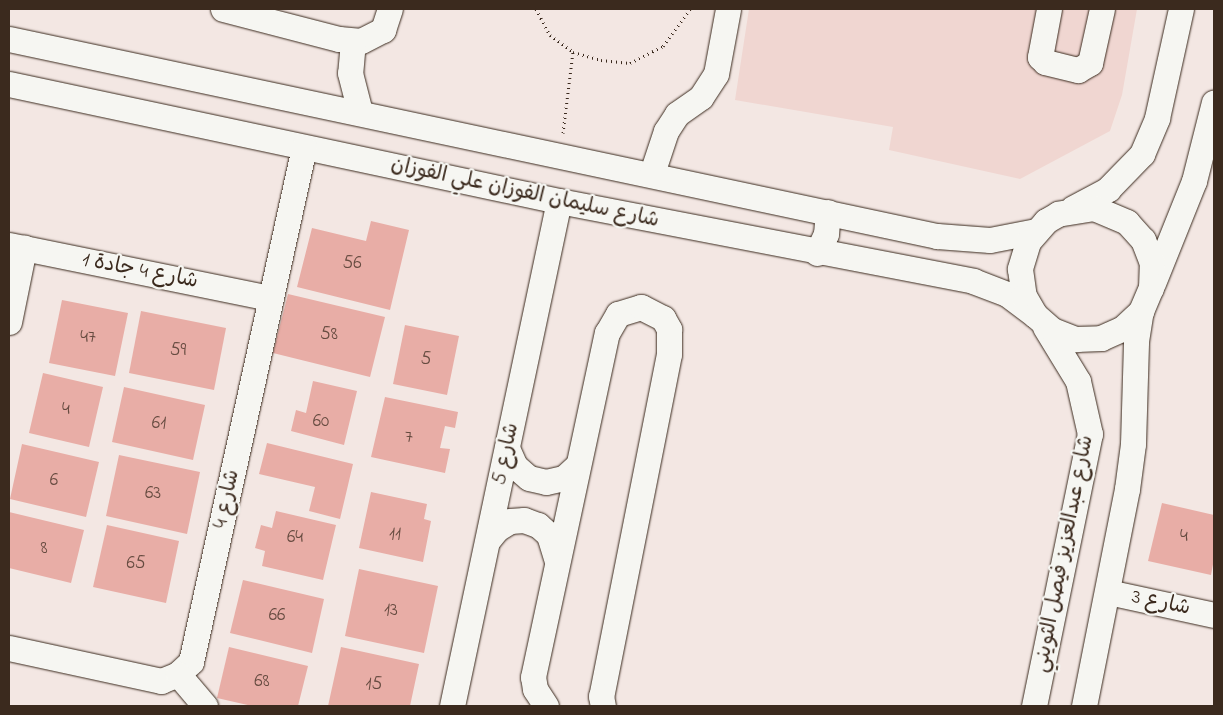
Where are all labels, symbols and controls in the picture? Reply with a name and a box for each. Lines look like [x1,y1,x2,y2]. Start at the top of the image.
street label: شارع سليمان الفوزان علي الفوزان [389,152,661,234]
street label: شارع 4 جادة 1 [80,247,200,295]
house number: 56 [342,253,362,275]
house number: 58 [320,324,338,346]
house number: 47 [80,327,96,349]
house number: 59 [170,340,186,362]
house number: 5 [421,349,431,371]
house number: 4 [62,399,70,421]
house number: 60 [313,411,329,433]
house number: 61 [152,413,166,435]
street label: شارع 5 [487,421,525,487]
house number: 7 [405,427,413,449]
street label: شارع عبدالعزيز فيصل الثويني [1029,433,1099,675]
street label: شارع 4 [209,467,245,531]
house number: 6 [50,470,58,492]
house number: 63 [145,483,161,505]
house number: 11 [389,524,401,546]
house number: 4 [1180,526,1188,548]
house number: 64 [287,527,303,549]
house number: 8 [40,538,48,560]
house number: 65 [126,553,146,575]
street label: شارع 3 [1129,585,1193,621]
house number: 13 [384,600,398,622]
house number: 66 [269,605,285,627]
house number: 68 [254,671,270,693]
house number: 15 [366,674,382,696]

